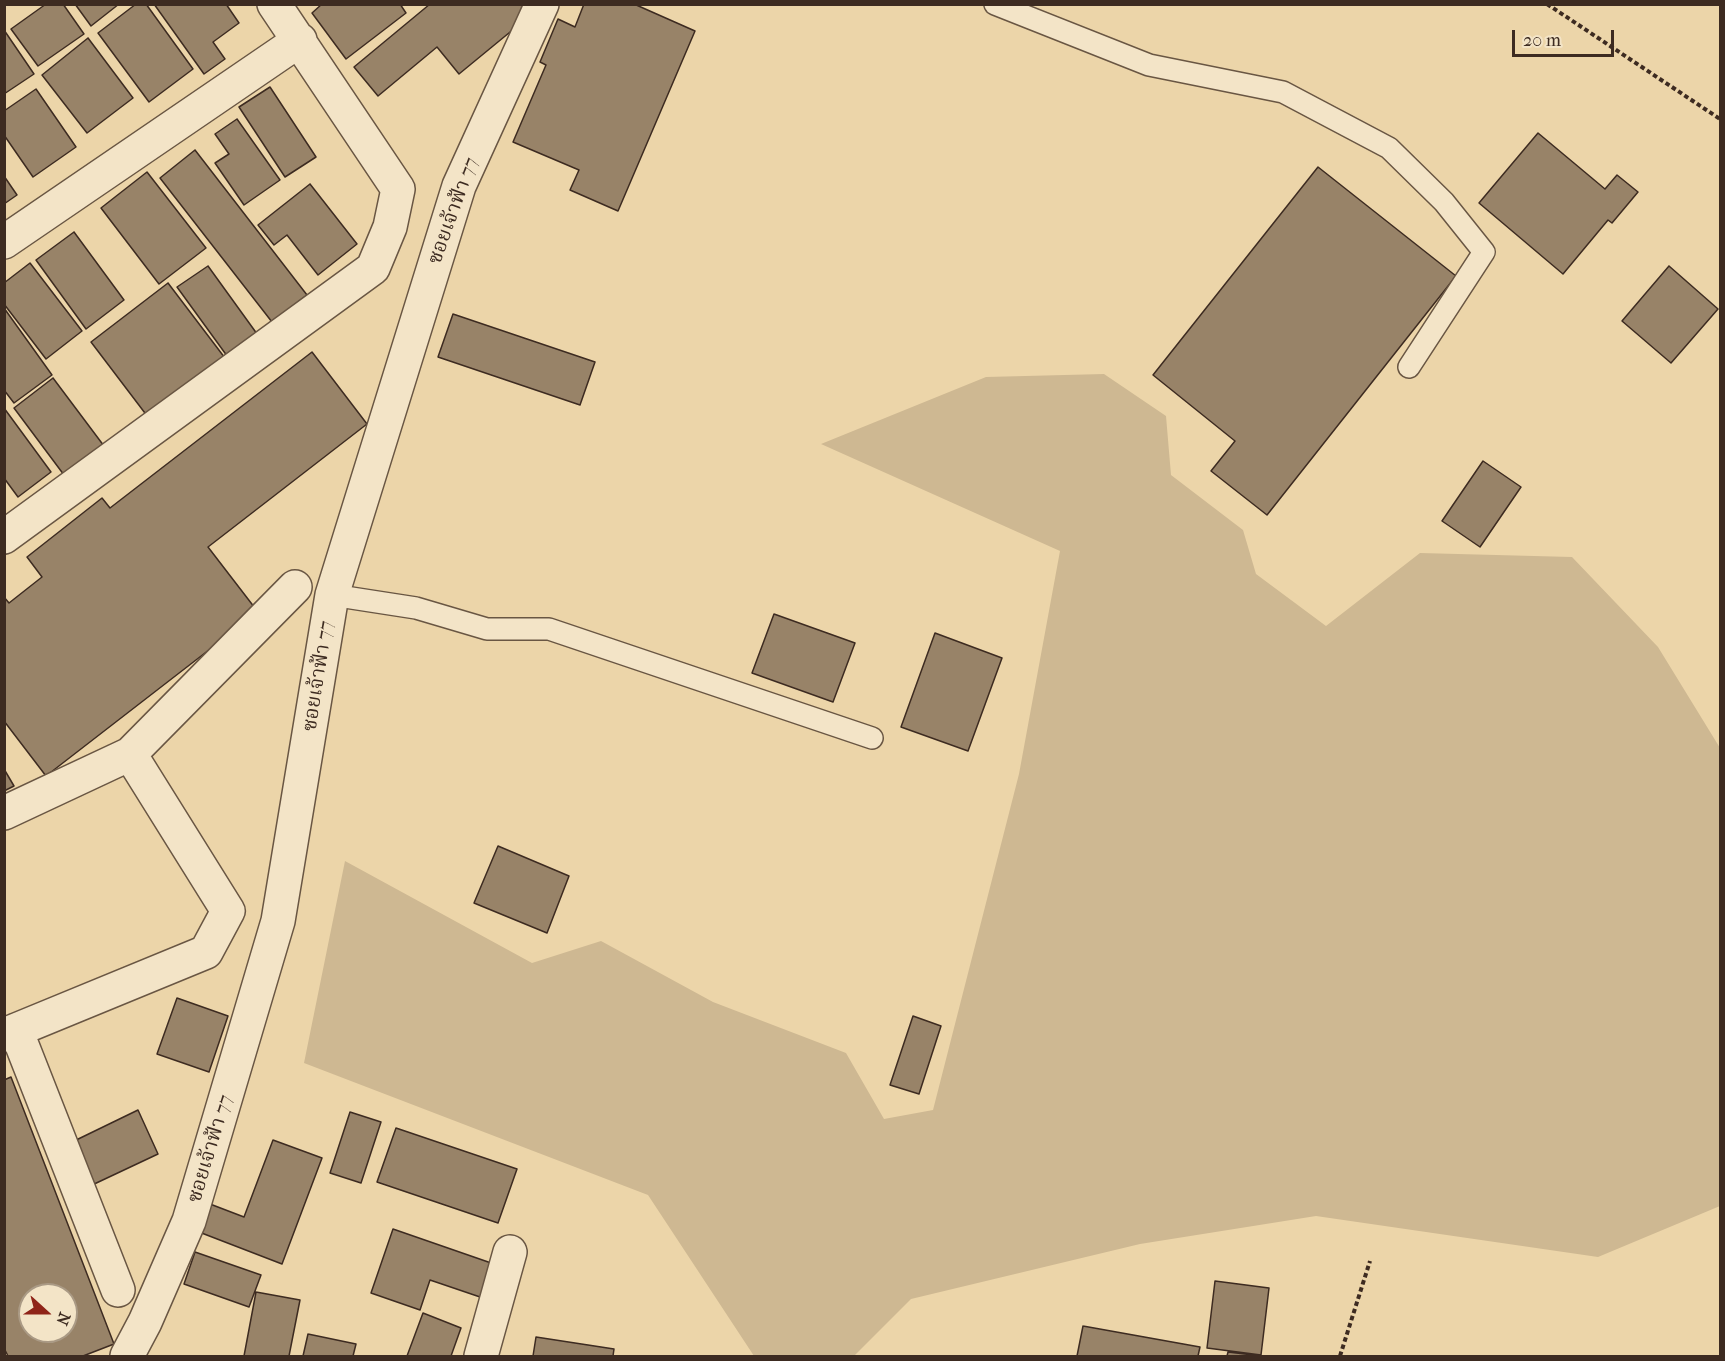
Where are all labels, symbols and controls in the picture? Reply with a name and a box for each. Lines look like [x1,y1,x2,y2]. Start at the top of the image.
scale bar [1515,18,1617,56]
text: 20 m [1523,30,1561,51]
street label: ซอยเจ้าฟ้า 77 [424,154,484,268]
street label: ซอยเจ้าฟ้า 77 [298,619,340,733]
street label: ซอยเจ้าฟ้า 77 [183,1092,239,1206]
north arrow [18,1283,78,1343]
text: N [52,1310,74,1328]

